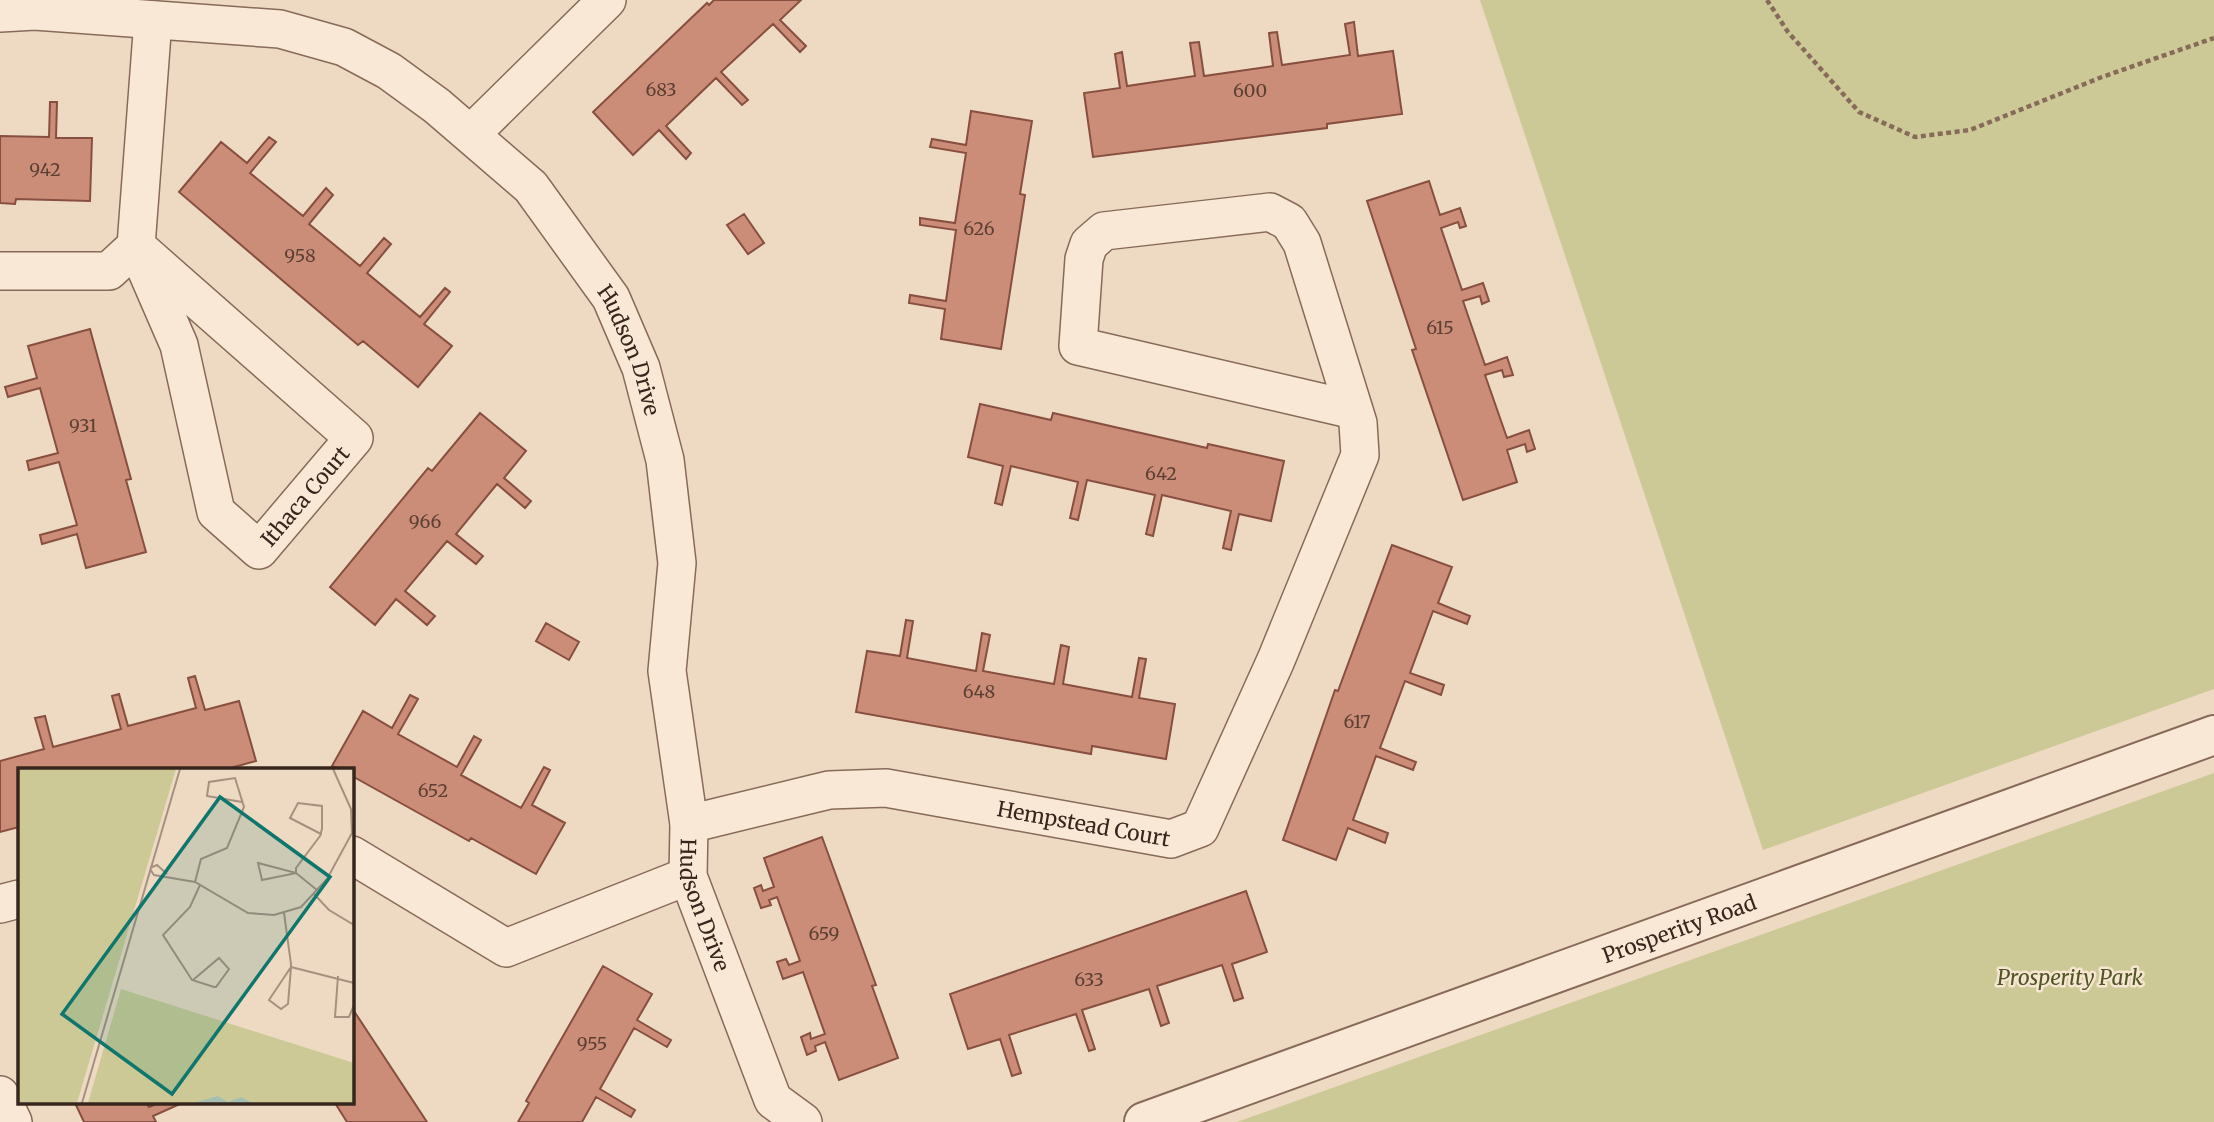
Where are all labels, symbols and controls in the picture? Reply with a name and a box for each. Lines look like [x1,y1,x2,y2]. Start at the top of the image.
house number: 683 [645,78,677,101]
house number: 600 [1233,79,1267,102]
house number: 942 [29,158,61,181]
house number: 626 [963,217,995,240]
house number: 958 [284,244,316,267]
street label: Hudson Drive [592,279,666,418]
house number: 615 [1426,316,1454,339]
house number: 931 [69,414,97,437]
street label: Ithaca Court [255,440,355,552]
house number: 642 [1145,462,1177,485]
house number: 966 [409,510,441,533]
house number: 648 [963,680,995,703]
house number: 617 [1343,710,1371,733]
inset map [18,768,354,1104]
house number: 652 [418,779,448,802]
street label: Hempstead Court [995,795,1172,852]
street label: Hudson Drive [674,838,736,975]
street label: Prosperity Road [1598,888,1760,969]
house number: 659 [809,922,839,945]
park label: Prosperity Park [1997,964,2144,991]
house number: 633 [1074,968,1104,991]
house number: 955 [577,1032,607,1055]

